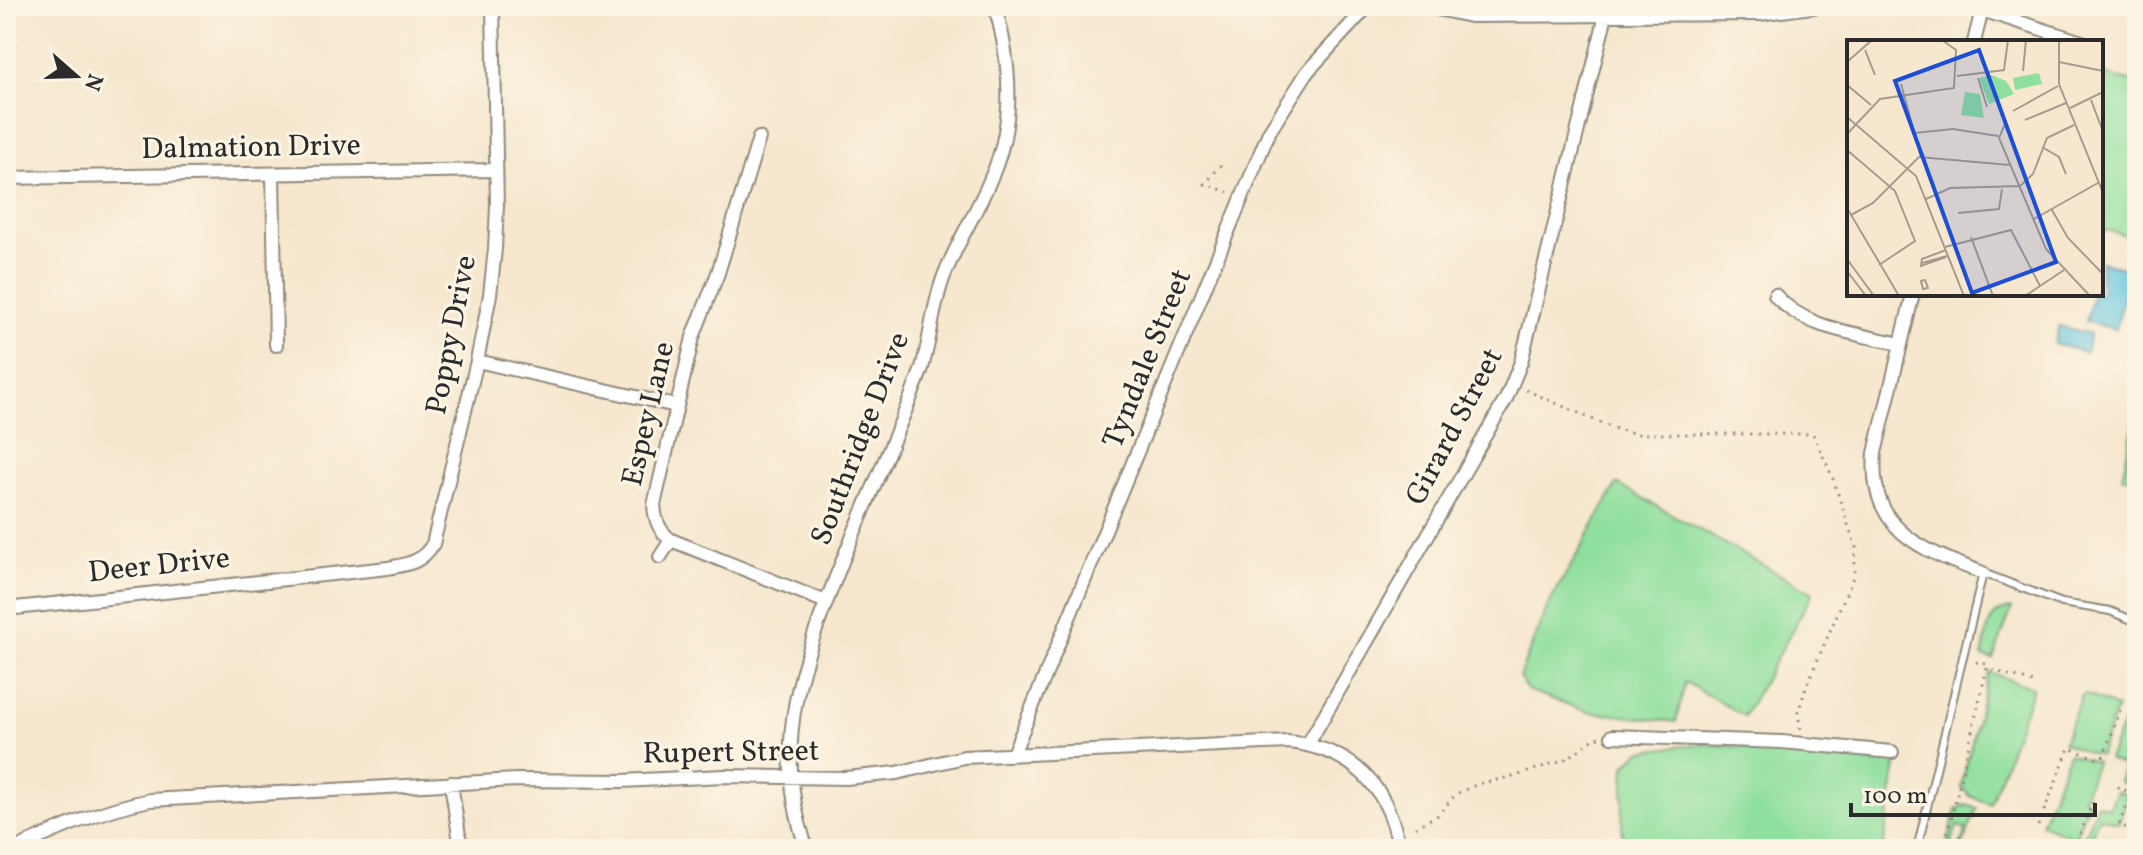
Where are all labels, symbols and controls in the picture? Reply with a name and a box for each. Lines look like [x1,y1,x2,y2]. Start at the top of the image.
north arrow [36,36,116,116]
inset map [1847,40,2103,296]
text: N [75,69,110,95]
street label: Dalmation Drive [141,125,361,171]
street label: Poppy Drive [416,252,488,418]
street label: Tyndale Street [1093,263,1203,455]
street label: Southridge Drive [801,326,921,552]
street label: Espey Lane [612,338,686,490]
street label: Girard Street [1396,341,1514,513]
street label: Deer Drive [86,538,232,594]
street label: Rupert Street [642,730,820,776]
scale bar [1851,767,2095,817]
text: 100 m [1863,780,1928,814]

